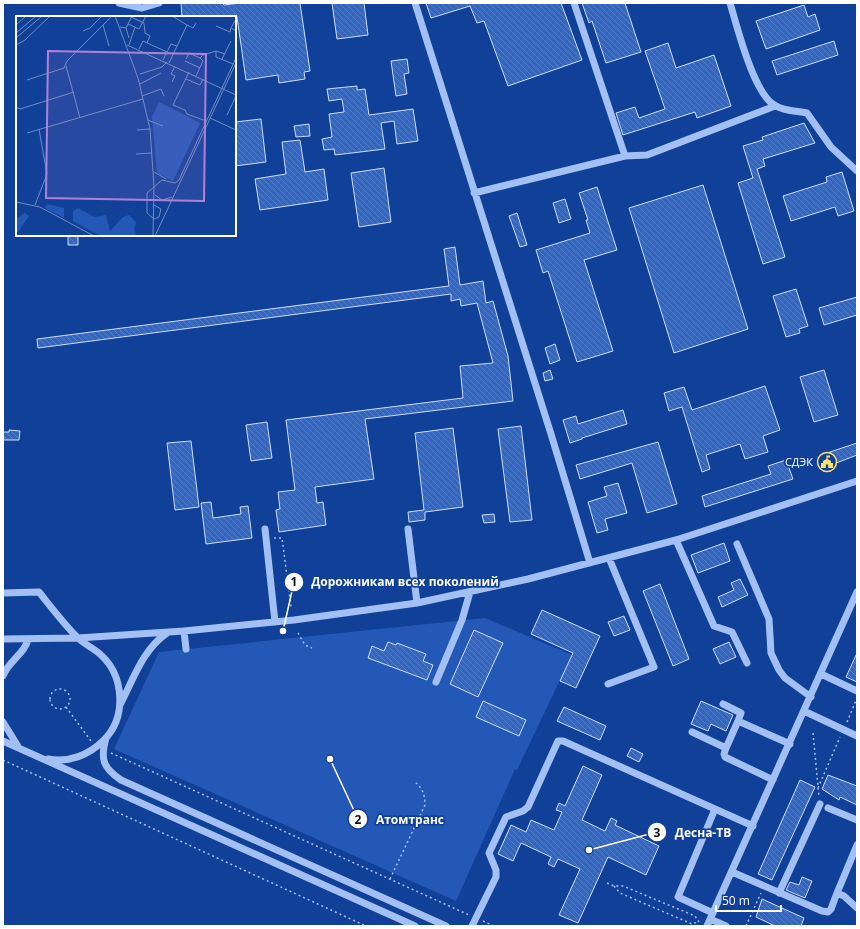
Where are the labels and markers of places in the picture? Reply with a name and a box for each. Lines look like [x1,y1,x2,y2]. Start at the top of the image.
public building icon: СДЭК [816,451,838,473]
place label: СДЭК [785,454,813,469]
callout: Дорожникам всех поколений [284,570,507,594]
callout: Атомтранс [348,807,452,831]
callout: Десна-ТВ [647,820,739,844]

